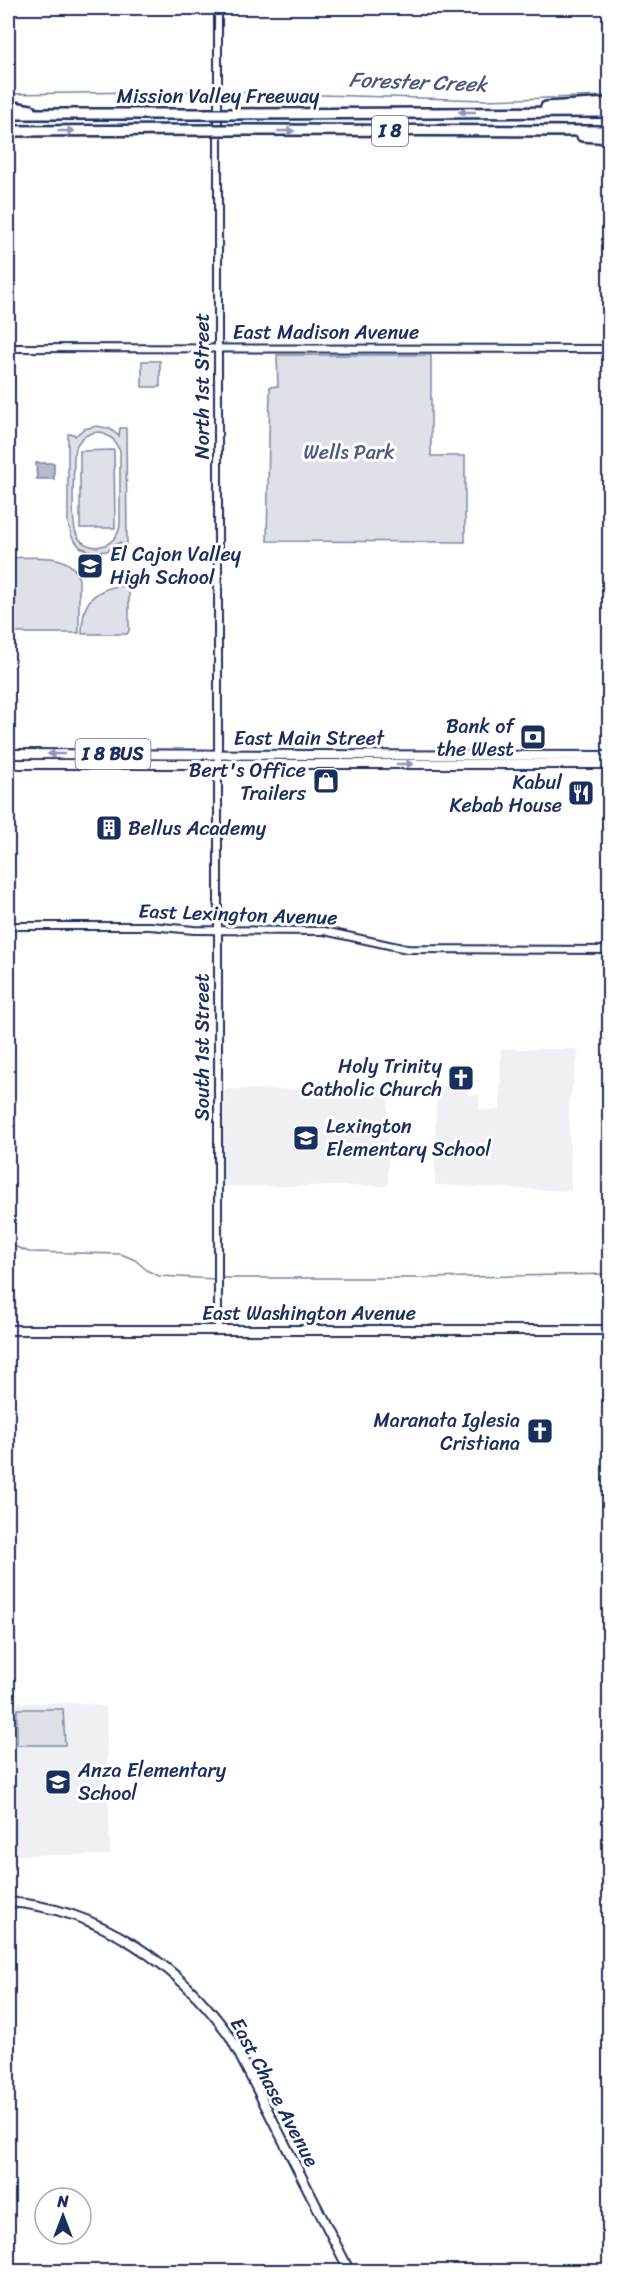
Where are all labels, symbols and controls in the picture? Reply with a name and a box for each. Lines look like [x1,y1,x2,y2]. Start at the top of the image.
water label: Forester Creek [348,61,490,103]
street label: Mission Valley Freeway [117,79,320,114]
one-way arrow [458,108,477,117]
road number: I 8 [372,116,408,146]
one-way arrow [56,126,75,136]
one-way arrow [276,126,295,136]
street label: North 1st Street [185,313,220,459]
street label: East Madison Avenue [233,315,419,350]
park label: Wells Park [303,435,395,470]
place label: El Cajon Valley High School [110,537,242,595]
school or university icon: El Cajon Valley High School [75,551,105,581]
place label: Bank of the West [437,709,516,767]
street label: East Main Street [234,721,385,756]
bank icon: Bank of the West [518,722,548,752]
road number: I 8 BUS [76,739,150,769]
one-way arrow [46,749,65,759]
place label: Bert's Office Trailers [189,753,307,811]
one-way arrow [396,759,415,769]
place label: Kabul Kebab House [449,765,563,823]
shop icon: Bert's Office Trailers [311,766,341,796]
restaurant icon: Kabul Kebab House [566,778,596,808]
place label: Bellus Academy [128,811,267,846]
building icon: Bellus Academy [94,813,124,843]
street label: East Lexington Avenue [138,894,338,935]
street label: South 1st Street [185,973,220,1121]
place label: Holy Trinity Catholic Church [301,1049,443,1107]
church icon: Holy Trinity Catholic Church [446,1063,476,1093]
place label: Lexington Elementary School [326,1109,491,1167]
school or university icon: Lexington Elementary School [291,1123,321,1153]
street label: East Washington Avenue [202,1296,416,1331]
place label: Maranata Iglesia Cristiana [374,1403,520,1461]
church icon: Maranata Iglesia Cristiana [525,1416,555,1446]
place label: Anza Elementary School [77,1753,227,1811]
school or university icon: Anza Elementary School [43,1767,73,1797]
street label: East Chase Avenue [220,2011,329,2174]
north arrow [33,2186,93,2246]
text: N [56,2187,69,2216]

